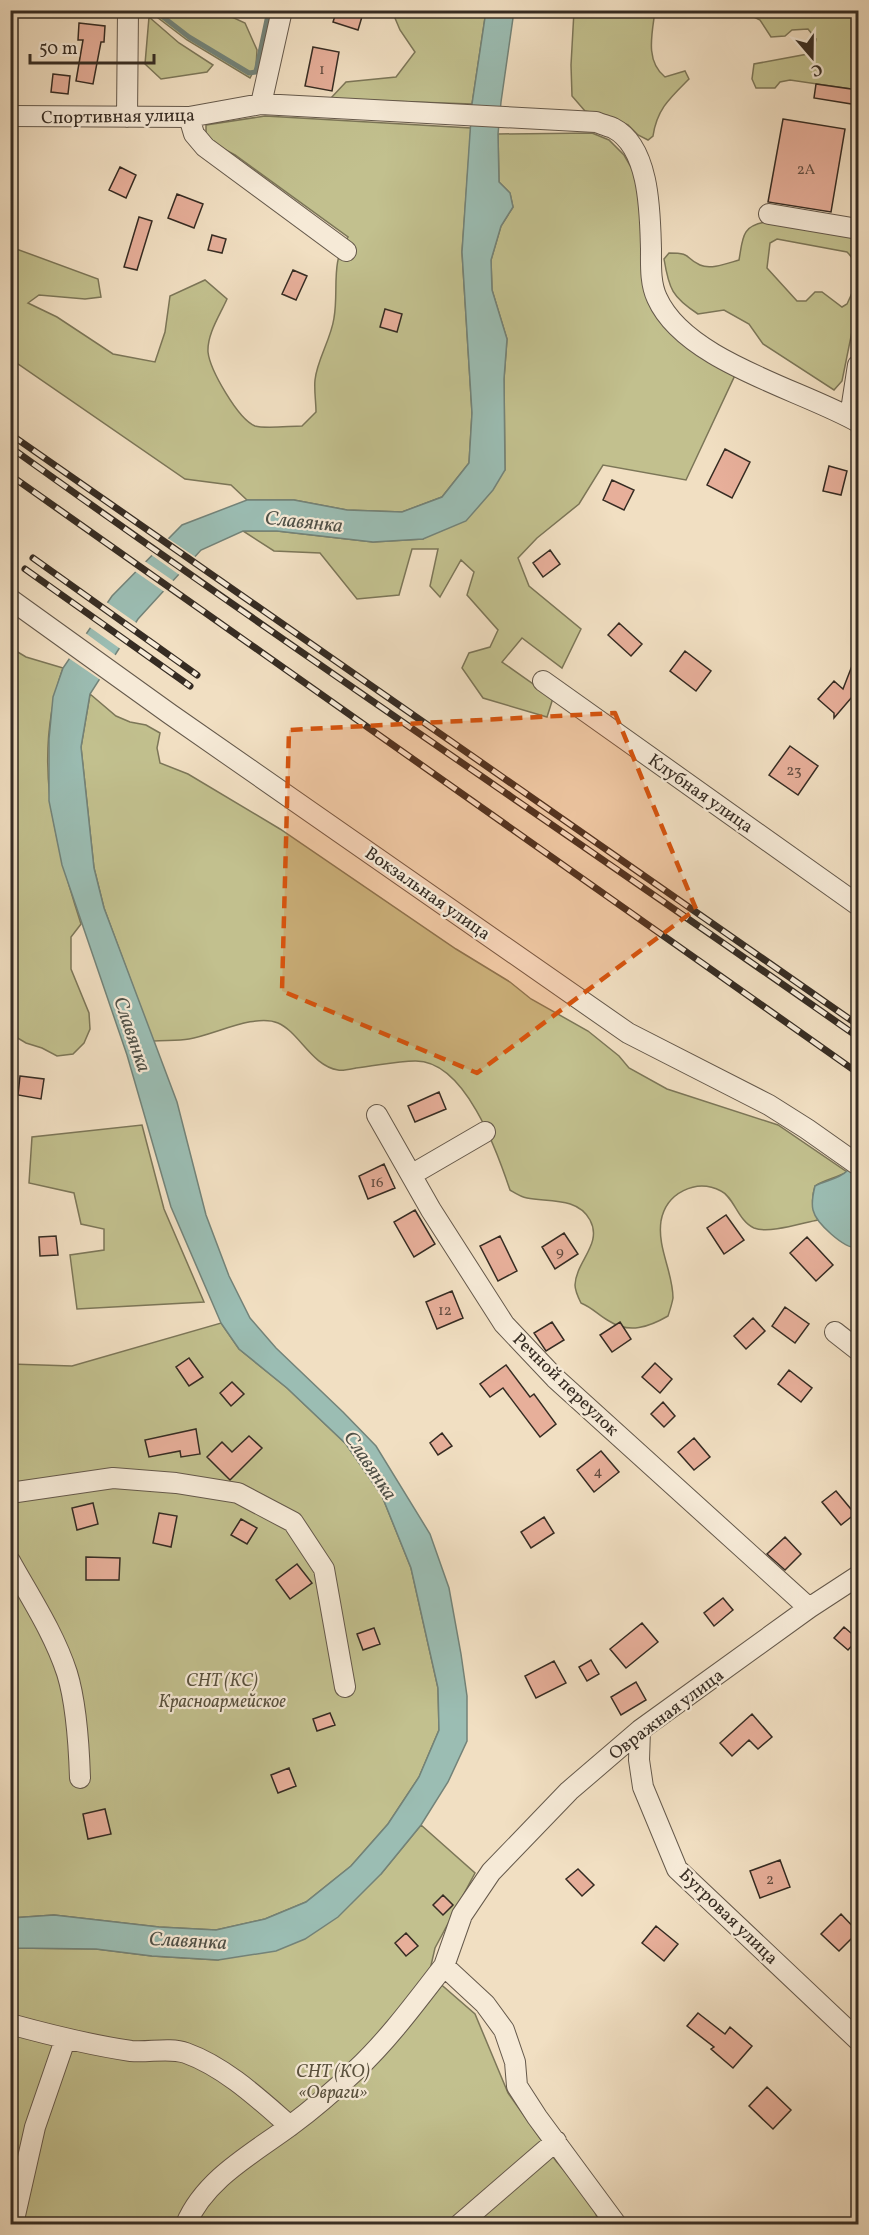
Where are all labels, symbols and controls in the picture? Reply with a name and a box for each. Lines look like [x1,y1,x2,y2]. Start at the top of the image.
scale bar [30,27,154,65]
north arrow [782,27,842,87]
text: 50 m [39,37,78,62]
text: С [808,57,825,81]
house number: 1 [319,60,325,81]
street label: Спортивная улица [41,104,195,131]
house number: 2А [797,160,816,181]
water label: Славянка [263,505,344,541]
street label: Клубная улица [642,749,758,840]
house number: 23 [786,761,802,782]
street label: Вокзальная улица [359,841,495,947]
water label: Славянка [105,993,157,1076]
house number: 16 [370,1173,384,1194]
house number: 9 [556,1242,564,1263]
house number: 12 [438,1301,452,1322]
street label: Речной переулок [506,1328,624,1443]
water label: Славянка [336,1426,403,1506]
house number: 4 [594,1462,603,1483]
street label: Овражная улица [604,1664,730,1767]
park label: СНТ (КС) Красноармейское [158,1669,286,1715]
street label: Бугровая улица [673,1863,783,1971]
house number: 2 [766,1870,774,1891]
water label: Славянка [148,1926,228,1958]
park label: СНТ (КО) «Овраги» [296,2060,370,2106]

